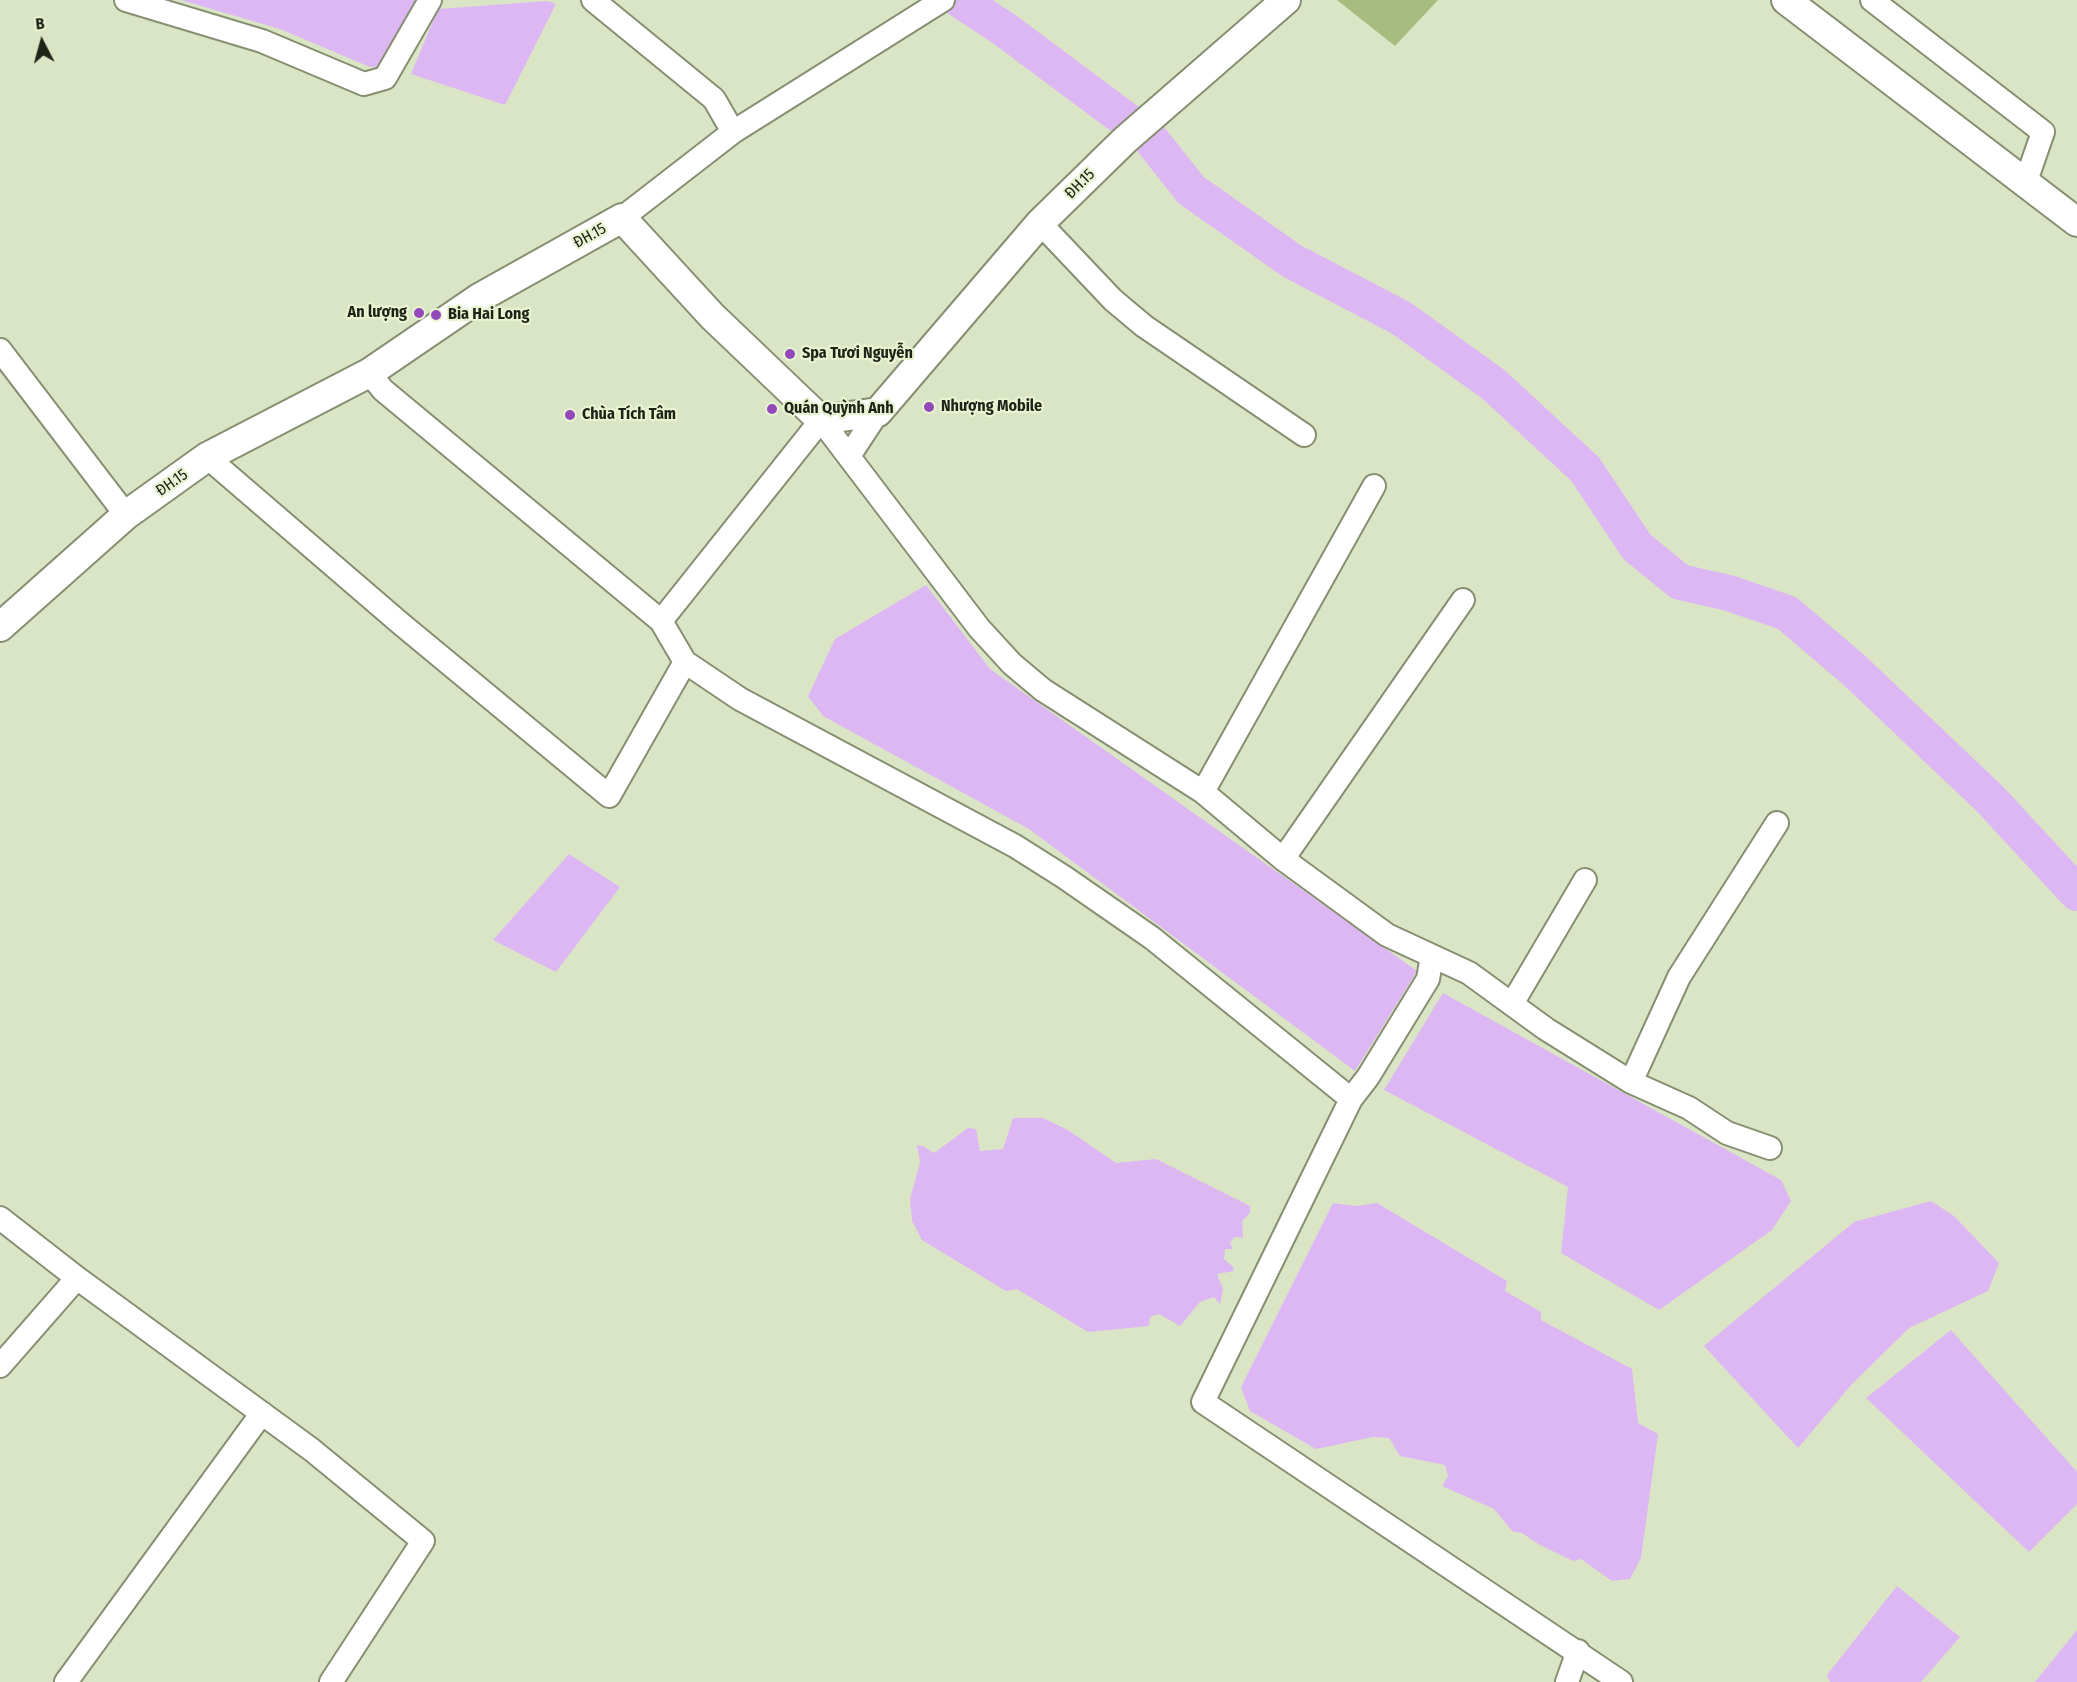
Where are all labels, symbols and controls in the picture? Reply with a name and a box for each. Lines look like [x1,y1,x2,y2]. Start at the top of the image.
north arrow [12,12,72,72]
text: B [35,14,46,34]
street label: ĐH.15 [1061,165,1099,203]
street label: ĐH.15 [570,219,610,253]
place label: An lượng [348,303,407,323]
place label: Bia Hai Long [448,305,529,325]
marker: An lượng [412,306,426,320]
marker: Bia Hai Long [429,308,443,322]
place label: Spa Tươi Nguyễn [802,344,913,364]
marker: Spa Tươi Nguyễn [783,347,797,361]
place label: Nhượng Mobile [941,397,1042,417]
place label: Quán Quỳnh Anh [784,399,894,419]
marker: Nhượng Mobile [922,400,936,414]
marker: Quán Quỳnh Anh [765,402,779,416]
place label: Chùa Tích Tâm [582,405,676,425]
marker: Chùa Tích Tâm [563,408,577,422]
street label: ĐH.15 [152,465,192,501]

